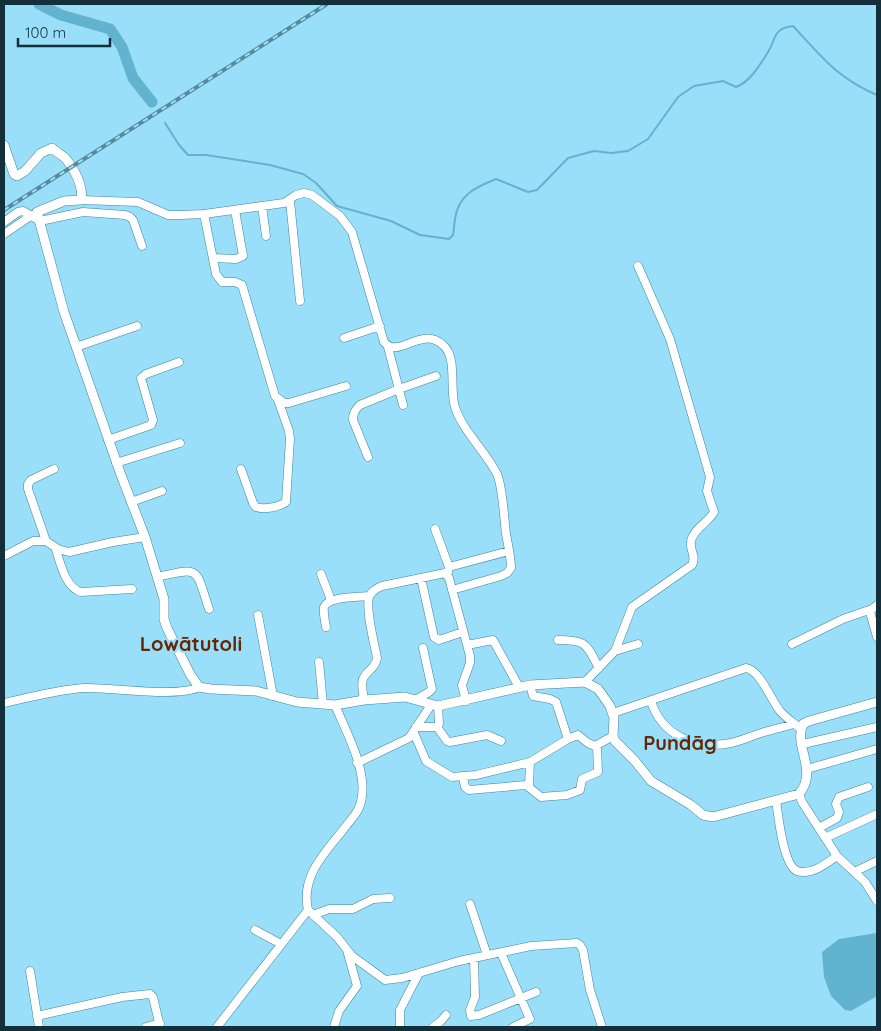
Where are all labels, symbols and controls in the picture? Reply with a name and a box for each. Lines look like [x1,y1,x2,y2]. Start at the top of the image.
scale bar [18,15,110,47]
text: 100 m [25,23,66,42]
district label: Lowātutoli [140,631,242,656]
district label: Pundāg [643,730,717,755]

